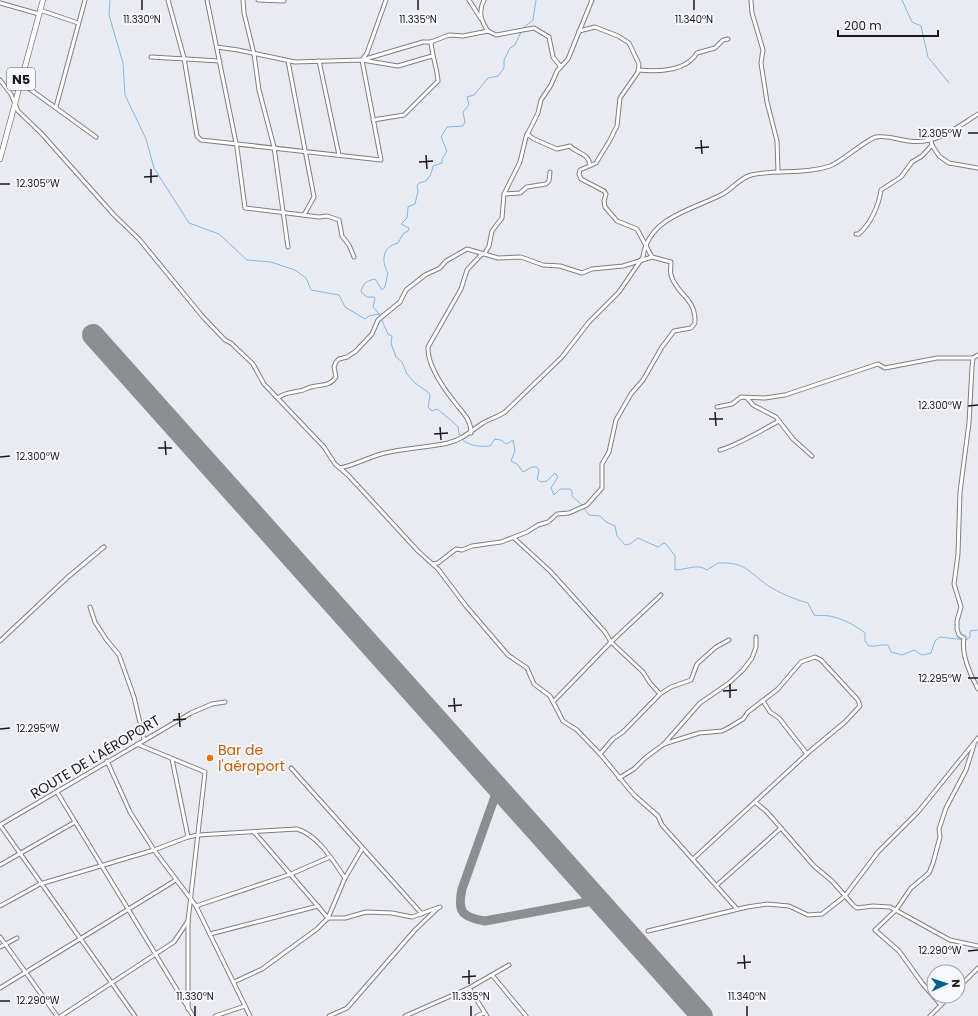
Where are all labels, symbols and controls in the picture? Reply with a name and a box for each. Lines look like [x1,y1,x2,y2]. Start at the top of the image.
text: 11.330°N [123,12,161,27]
text: 11.335°N [399,12,437,27]
text: 11.340°N [675,12,713,27]
scale bar [838,12,938,38]
text: 200 m [844,17,882,34]
road number: N5 [7,68,35,90]
text: 12.305°W [918,126,962,141]
text: 12.305°W [16,176,60,191]
text: 12.300°W [918,398,962,413]
text: 12.300°W [16,449,60,464]
text: 12.295°W [918,671,962,686]
street label: ROUTE DE L'AÉROPORT [26,710,164,804]
text: 12.295°W [16,721,60,736]
place label: Bar de l'aéroport [218,740,285,776]
marker: Bar de l'aéroport [205,753,215,763]
text: 12.290°W [918,943,962,958]
north arrow [926,964,966,1004]
text: N [948,979,964,988]
text: 11.330°N [176,989,214,1004]
text: 11.335°N [452,989,490,1004]
text: 11.340°N [728,989,766,1004]
text: 12.290°W [16,993,60,1008]

